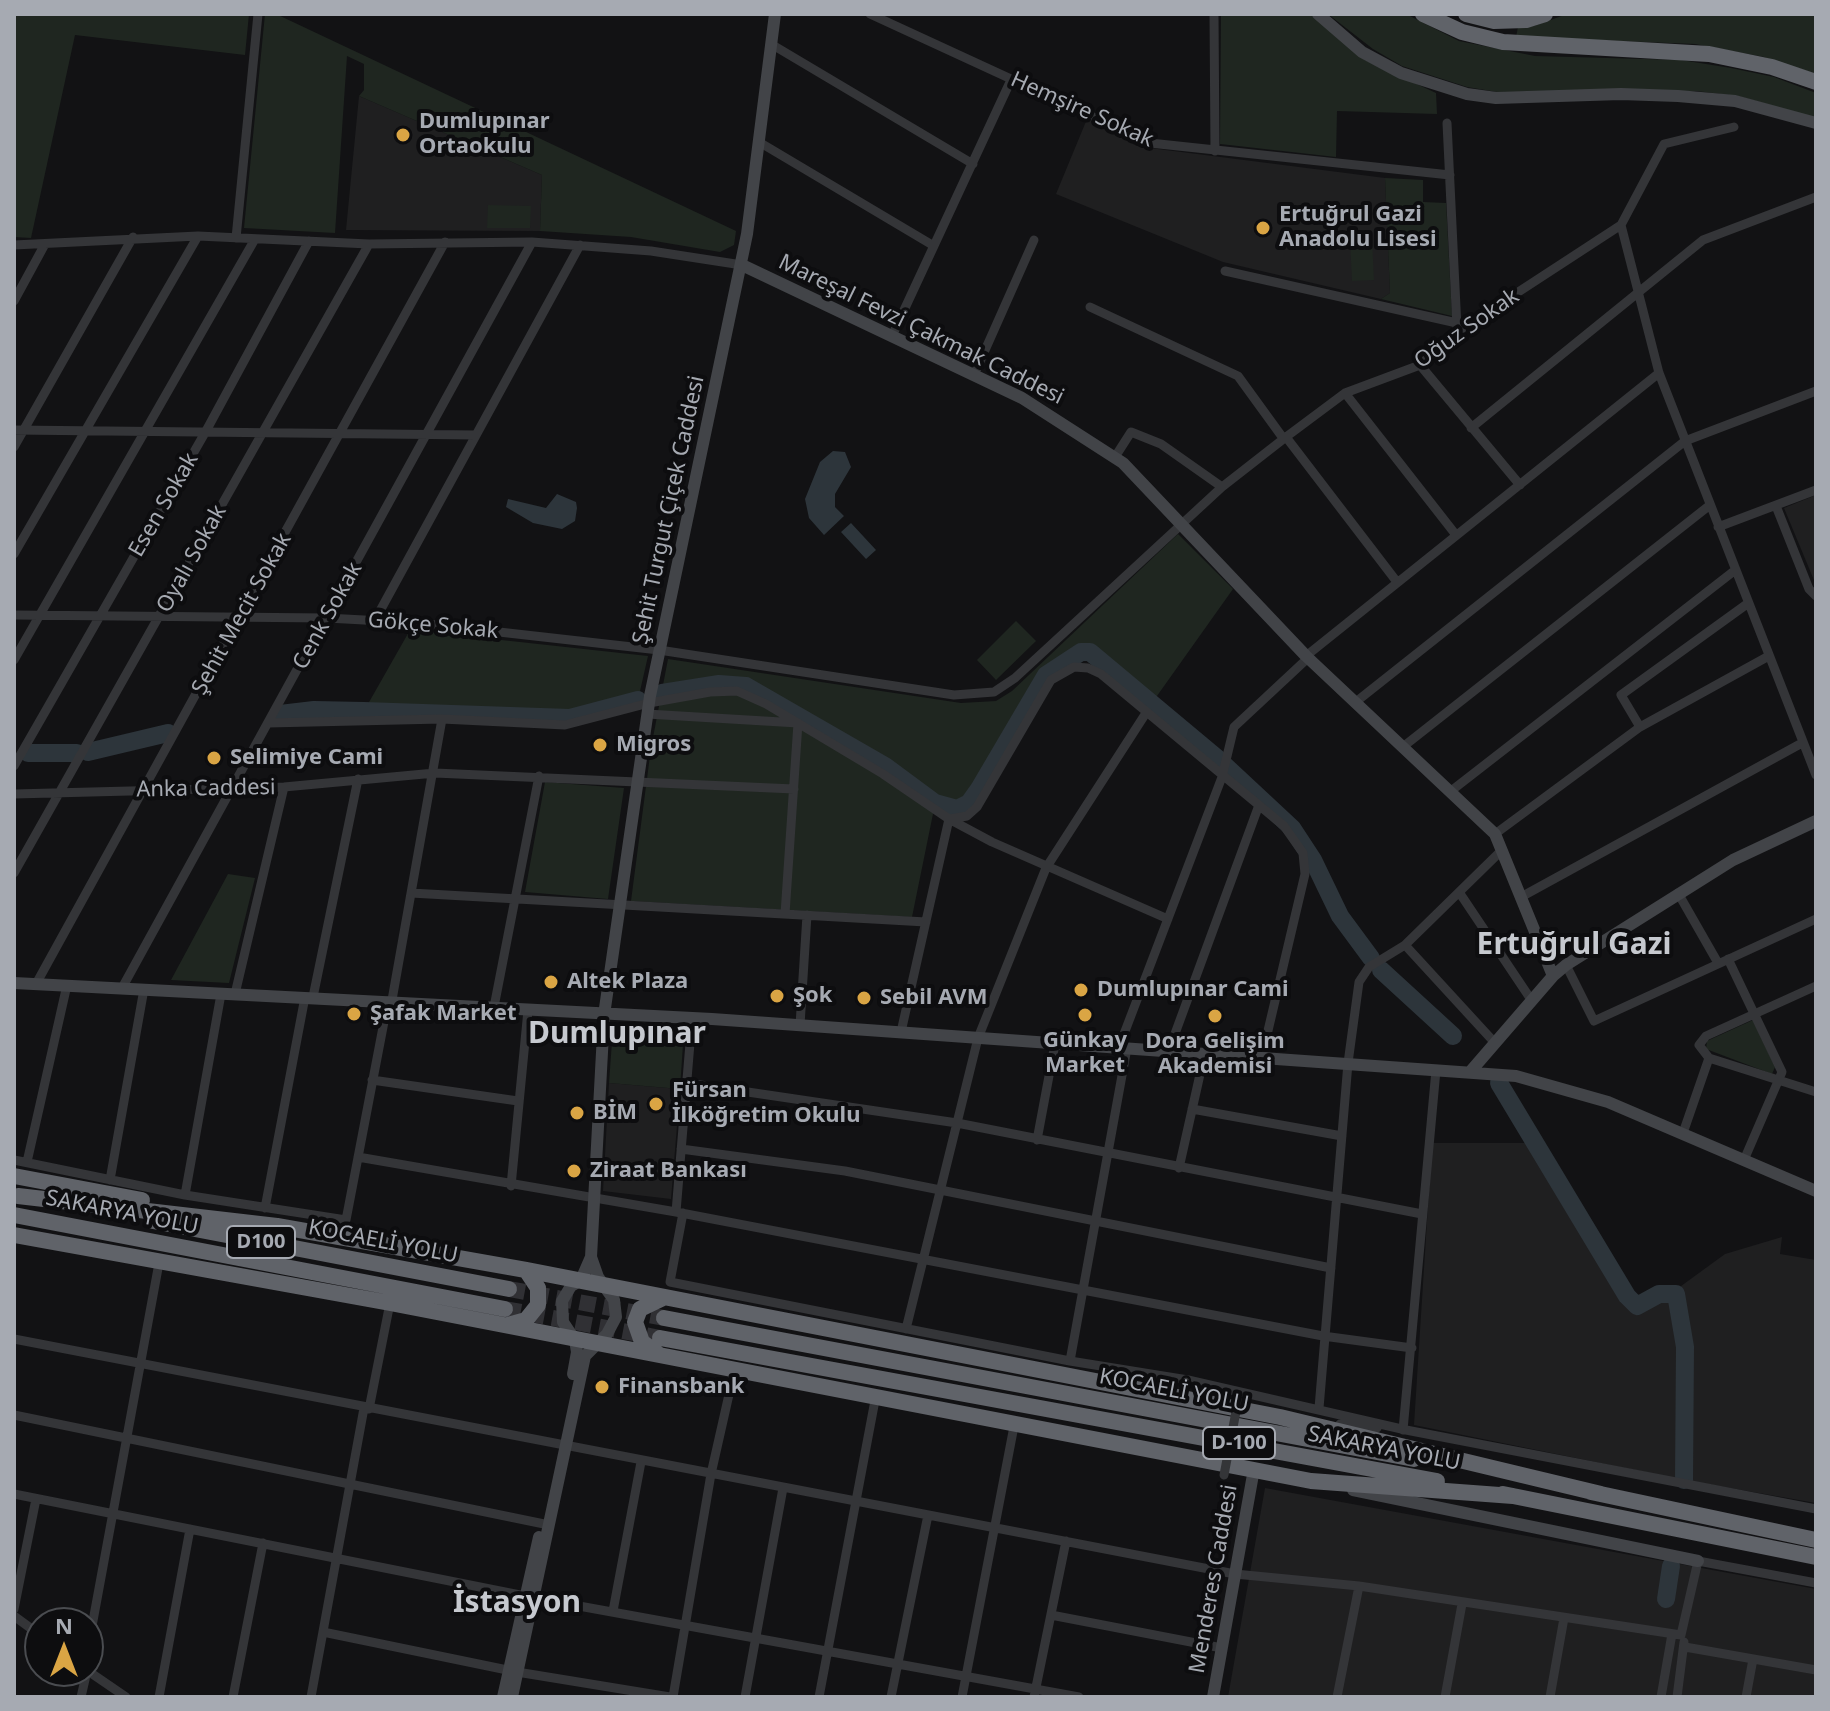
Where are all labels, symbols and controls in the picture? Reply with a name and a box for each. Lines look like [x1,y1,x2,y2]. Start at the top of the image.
street label: Hemşire Sokak [1007,67,1157,153]
place label: Dumlupınar Ortaokulu [419,109,550,160]
marker: Dumlupınar Ortaokulu [394,126,412,144]
place label: Ertuğrul Gazi Anadolu Lisesi [1279,202,1437,254]
marker: Ertuğrul Gazi Anadolu Lisesi [1254,219,1272,237]
street label: Mareşal Fevzi Çakmak Caddesi [774,249,1068,411]
street label: Oğuz Sokak [1410,283,1524,375]
street label: Şehit Turgut Çiçek Caddesi [628,373,710,647]
street label: Esen Sokak [124,448,204,562]
street label: Oyalı Sokak [152,501,232,617]
street label: Şehit Mecit Sokak [187,528,297,700]
street label: Cenk Sokak [288,558,368,674]
street label: Gökçe Sokak [367,607,499,645]
place label: Migros [616,732,691,758]
marker: Migros [591,736,609,754]
place label: Selimiye Cami [230,745,383,771]
marker: Selimiye Cami [205,749,223,767]
street label: Anka Caddesi [136,775,276,803]
district label: Ertuğrul Gazi [1477,927,1671,963]
place label: Altek Plaza [567,969,688,995]
marker: Altek Plaza [542,973,560,991]
place label: Dumlupınar Cami [1097,977,1289,1003]
marker: Dumlupınar Cami [1072,981,1090,999]
place label: Şok [793,983,833,1009]
place label: Sebil AVM [880,985,987,1011]
marker: Şok [768,987,786,1005]
marker: Sebil AVM [855,989,873,1007]
place label: Şafak Market [370,1001,516,1027]
marker: Şafak Market [345,1005,363,1023]
marker: Günkay Market [1076,1006,1094,1024]
marker: Dora Gelişim Akademisi [1206,1007,1224,1025]
district label: Dumlupınar [528,1016,706,1052]
place label: Günkay Market [1043,1028,1127,1080]
place label: Dora Gelişim Akademisi [1145,1029,1285,1080]
place label: Fürsan İlköğretim Okulu [672,1078,860,1130]
marker: Fürsan İlköğretim Okulu [647,1095,665,1113]
place label: BİM [593,1100,637,1126]
marker: BİM [568,1104,586,1122]
place label: Ziraat Bankası [590,1158,747,1184]
marker: Ziraat Bankası [565,1162,583,1180]
street label: SAKARYA YOLU [43,1185,201,1241]
street label: KOCAELİ YOLU [306,1215,460,1269]
road number: D100 [227,1226,295,1258]
street label: KOCAELİ YOLU [1097,1364,1251,1418]
place label: Finansbank [618,1374,744,1400]
marker: Finansbank [593,1378,611,1396]
street label: SAKARYA YOLU [1305,1421,1463,1477]
road number: D-100 [1203,1427,1275,1459]
street label: Menderes Caddesi [1184,1483,1244,1675]
district label: İstasyon [453,1585,581,1621]
north arrow [24,1607,104,1687]
text: N [55,1610,73,1640]

